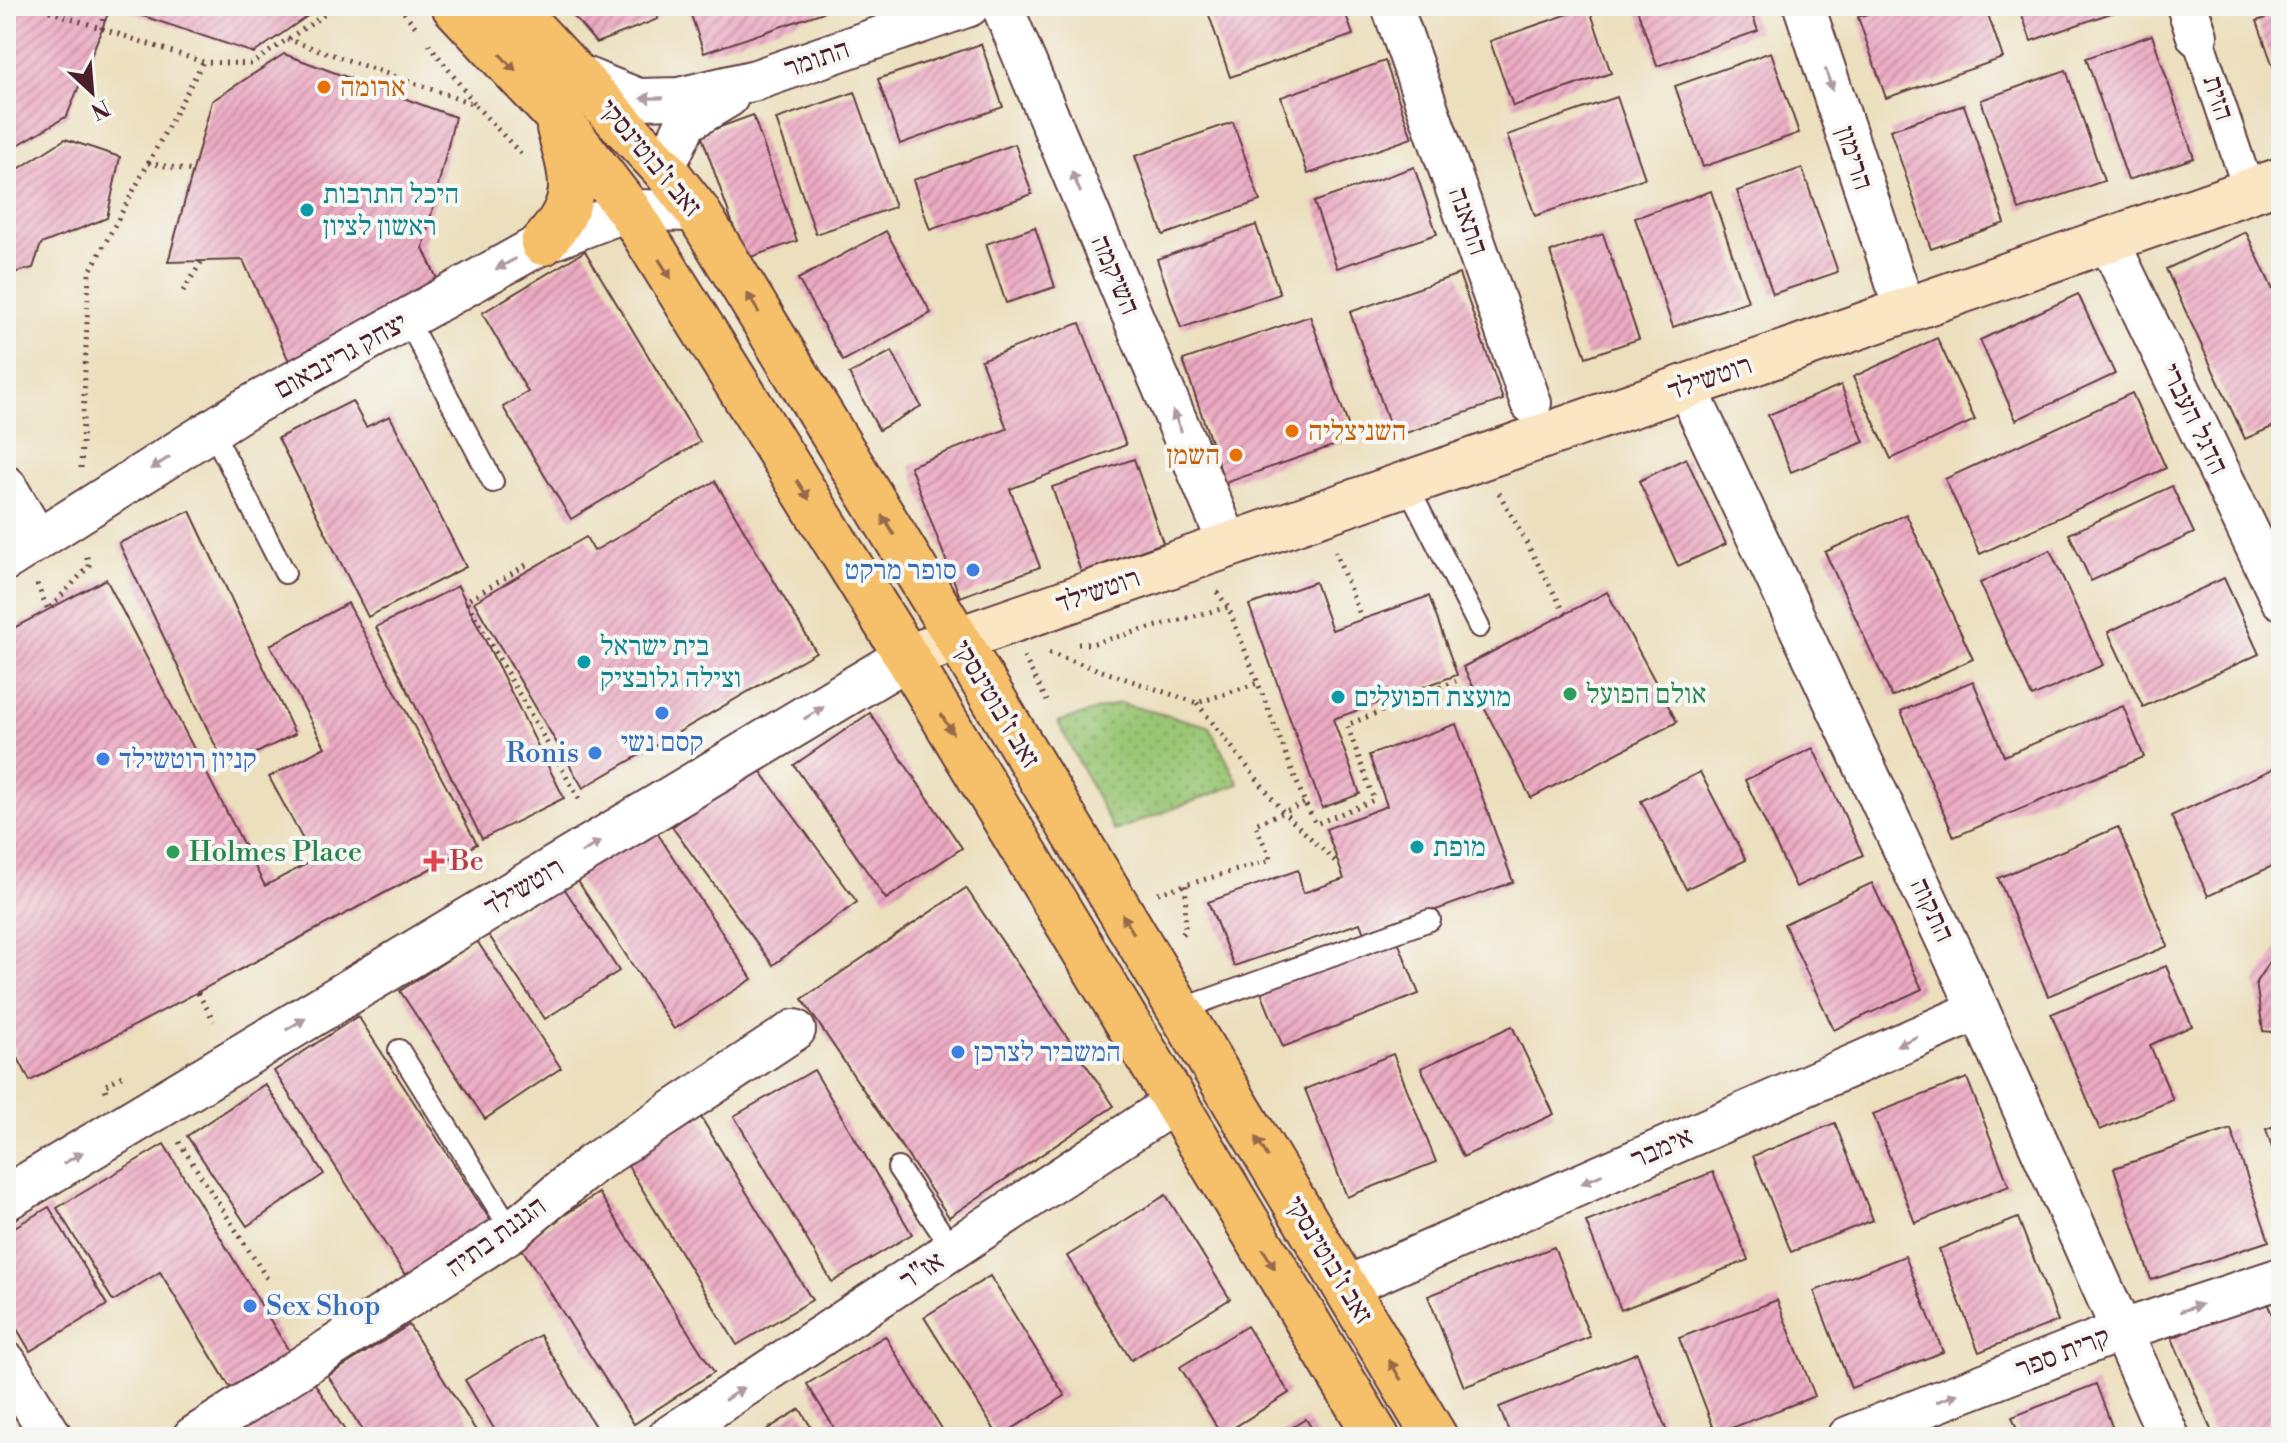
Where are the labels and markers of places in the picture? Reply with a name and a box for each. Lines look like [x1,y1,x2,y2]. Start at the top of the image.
place label: ארומה [340,70,406,105]
marker: ארומה [315,78,333,96]
place label: היכל התרבות ראשון לציון [323,177,459,244]
marker: היכל התרבות ראשון לציון [298,201,316,219]
place label: השניצליה [1308,414,1406,449]
marker: השניצליה [1283,422,1301,440]
place label: השמן [1167,438,1220,473]
marker: השמן [1227,446,1245,464]
place label: סופר מרקט [845,553,957,588]
marker: סופר מרקט [964,561,982,579]
place label: בית ישראל וצילה גלובציק [600,629,741,696]
marker: בית ישראל וצילה גלובציק [575,653,593,671]
place label: אולם הפועל [1586,677,1707,712]
place label: מועצת הפועלים [1354,680,1511,715]
marker: אולם הפועל [1561,685,1579,703]
marker: מועצת הפועלים [1329,688,1347,706]
marker: קסם נשי [653,704,671,722]
place label: קסם נשי [620,725,704,760]
place label: Ronis [506,736,579,771]
place label: קניון רוטשילד [119,742,257,777]
marker: Ronis [586,744,604,762]
marker: קניון רוטשילד [94,750,112,768]
place label: מופת [1433,830,1486,865]
place label: Holmes Place [189,835,362,870]
marker: מופת [1408,838,1426,856]
marker: Holmes Place [164,843,182,861]
place label: Be [449,844,484,879]
marker: Be [425,852,443,870]
place label: המשביר לצרכן [974,1035,1121,1070]
marker: המשביר לצרכן [949,1043,967,1061]
place label: Sex Shop [266,1289,381,1324]
marker: Sex Shop [241,1297,259,1315]

